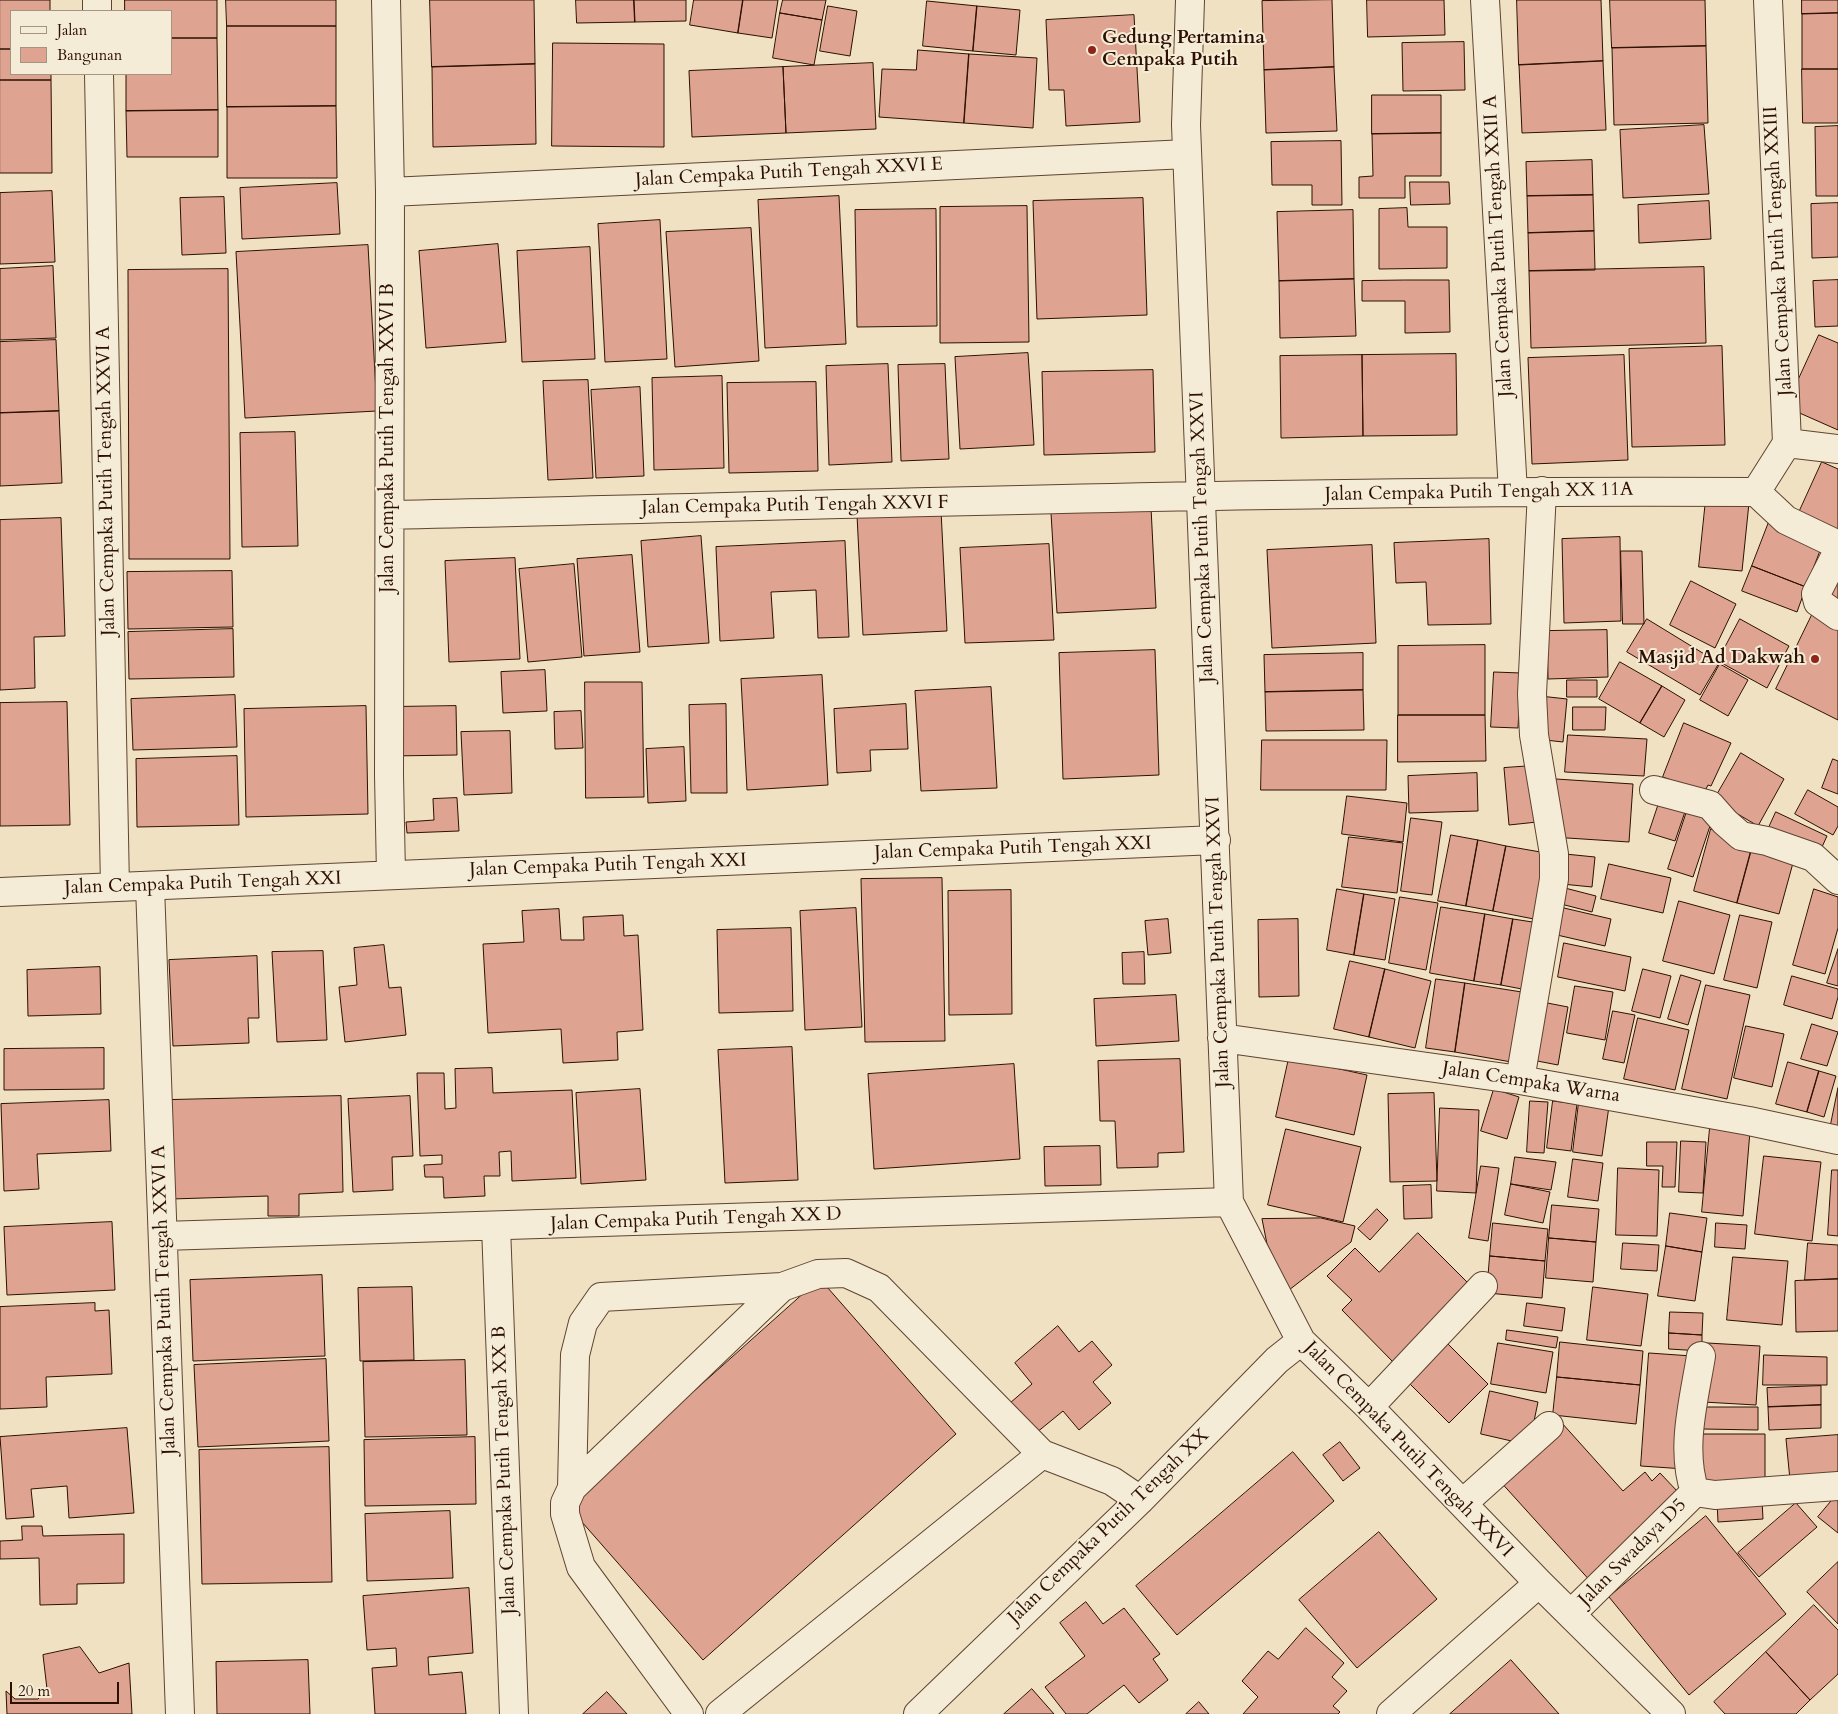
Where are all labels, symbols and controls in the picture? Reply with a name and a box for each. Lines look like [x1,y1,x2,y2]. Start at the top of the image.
legend [10,10,172,75]
text: Jalan [57,20,87,40]
place label: Gedung Pertamina Cempaka Putih [1102,28,1265,72]
marker: Gedung Pertamina Cempaka Putih [1086,44,1098,56]
text: Bangunan [57,45,122,65]
street label: Jalan Cempaka Putih Tengah XXII A [1480,94,1518,398]
street label: Jalan Cempaka Putih Tengah XXIII [1760,105,1798,397]
street label: Jalan Cempaka Putih Tengah XXVI E [635,154,943,192]
street label: Jalan Cempaka Putih Tengah XXVI B [378,283,400,593]
street label: Jalan Cempaka Putih Tengah XXVI A [93,326,121,636]
street label: Jalan Cempaka Putih Tengah XXVI [1187,391,1219,683]
street label: Jalan Cempaka Putih Tengah XX 11A [1324,479,1634,507]
street label: Jalan Cempaka Putih Tengah XXVI F [641,492,949,520]
place label: Masjid Ad Dakwah [1638,648,1805,670]
marker: Masjid Ad Dakwah [1809,653,1821,665]
street label: Jalan Cempaka Putih Tengah XXVI [1203,796,1235,1088]
street label: Jalan Cempaka Putih Tengah XXI [874,833,1152,865]
street label: Jalan Cempaka Putih Tengah XXI [469,850,747,882]
street label: Jalan Cempaka Putih Tengah XXI [64,868,342,900]
street label: Jalan Cempaka Warna [1440,1058,1622,1108]
street label: Jalan Cempaka Putih Tengah XXVI A [148,1145,182,1455]
street label: Jalan Cempaka Putih Tengah XX D [550,1204,842,1236]
street label: Jalan Cempaka Putih Tengah XX B [489,1325,521,1615]
street label: Jalan Cempaka Putih Tengah XXVI [1299,1337,1517,1563]
street label: Jalan Cempaka Putih Tengah XX [1004,1425,1214,1629]
street label: Jalan Swadaya D5 [1574,1494,1692,1612]
scale bar [12,1672,121,1704]
text: 20 m [18,1681,50,1701]

